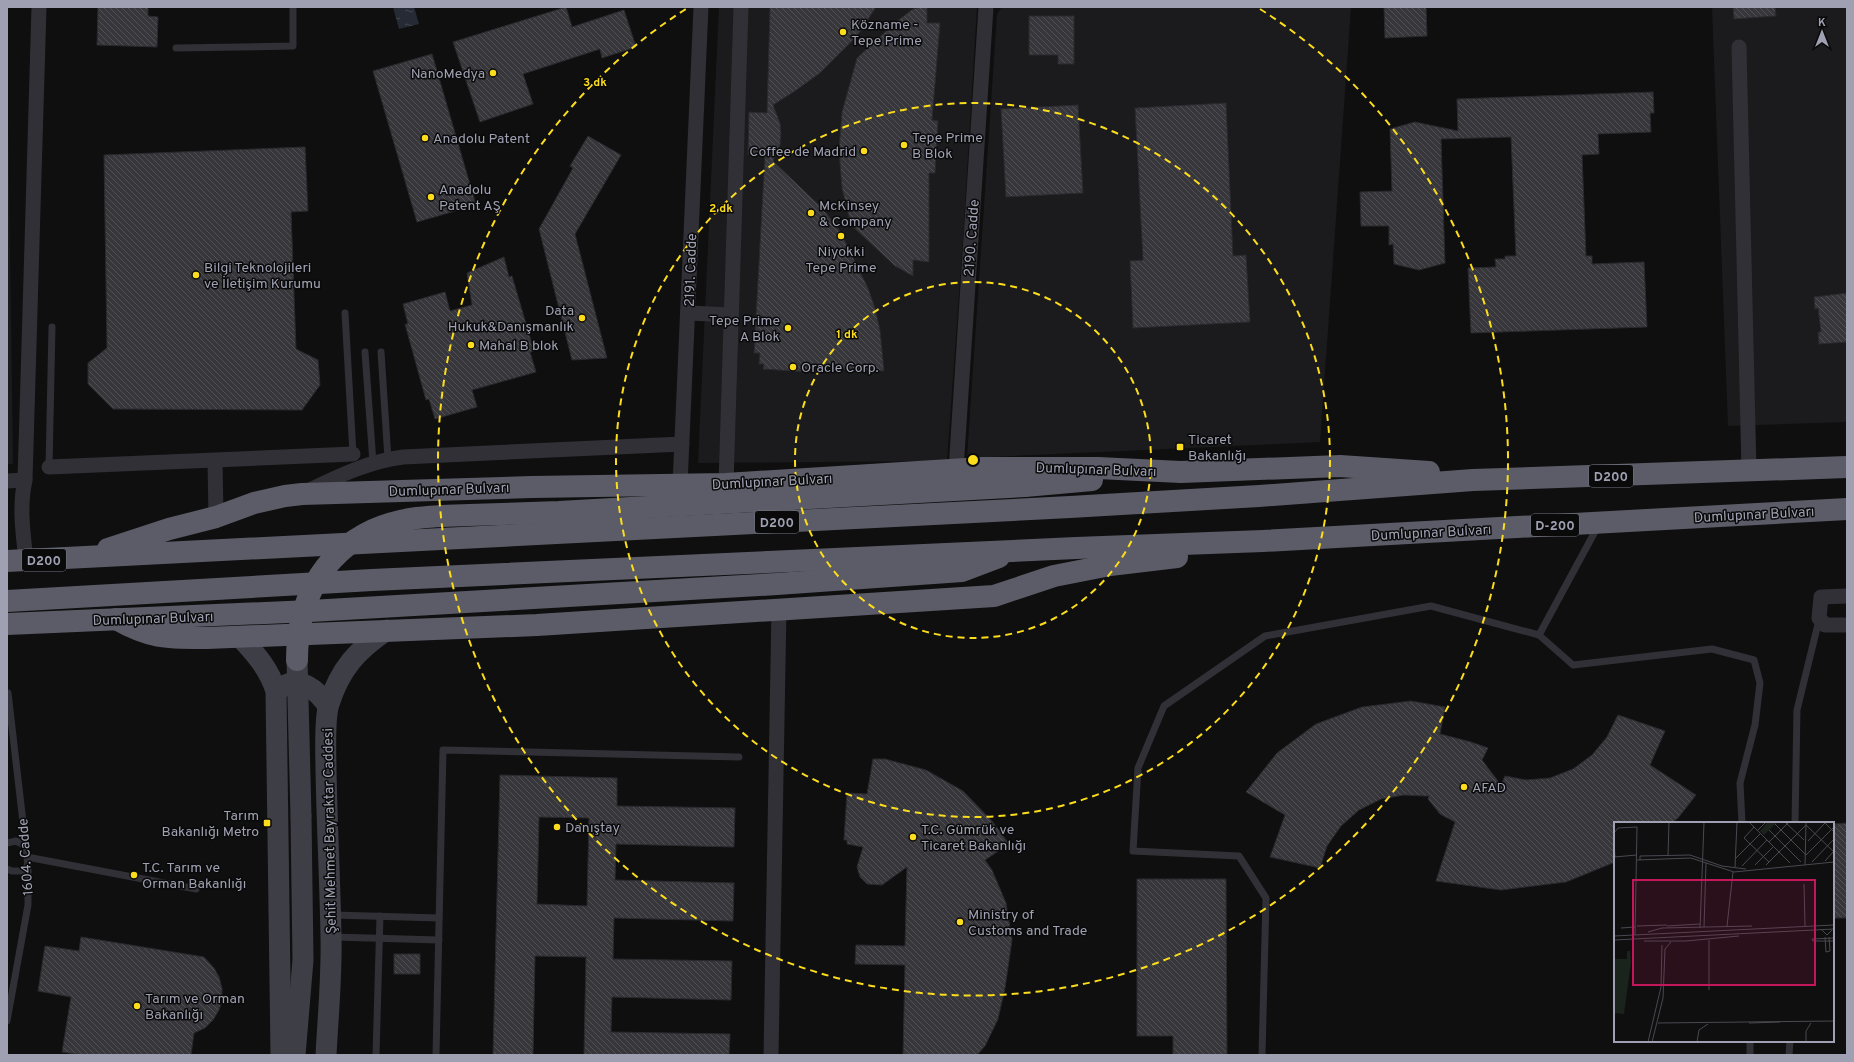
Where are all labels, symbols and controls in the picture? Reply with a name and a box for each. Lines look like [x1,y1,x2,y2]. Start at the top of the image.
north arrow [1802,12,1842,52]
text: K [1818,16,1826,30]
place label: Közname - Tepe Prime [851,17,922,50]
marker: Közname - Tepe Prime [838,27,848,37]
place label: NanoMedya [411,66,485,83]
marker: NanoMedya [488,68,498,78]
text: 3 dk [583,75,607,91]
place label: Tepe Prime B Blok [912,130,983,163]
place label: Anadolu Patent [433,131,530,148]
marker: Anadolu Patent [420,133,430,143]
marker: Tepe Prime B Blok [899,140,909,150]
place label: Coffee de Madrid [749,144,856,161]
marker: Coffee de Madrid [859,146,869,156]
place label: Anadolu Patent AŞ [439,182,501,215]
marker: Anadolu Patent AŞ [426,192,436,202]
place label: McKinsey & Company [819,198,892,231]
street label: 2190. Cadde [961,199,984,277]
text: 2 dk [709,201,733,217]
marker: McKinsey & Company [806,208,816,218]
marker: Niyokki Tepe Prime [836,231,846,241]
street label: 2191. Cadde [682,233,701,307]
place label: Niyokki Tepe Prime [806,244,876,277]
place label: Bilgi Teknolojileri ve İletişim Kurumu [204,260,321,293]
marker: Bilgi Teknolojileri ve İletişim Kurumu [191,270,201,280]
place label: Data Hukuk&Danışmanlık [448,303,574,336]
marker: Data Hukuk&Danışmanlık [577,313,587,323]
place label: Tepe Prime A Blok [709,313,780,346]
marker: Tepe Prime A Blok [783,323,793,333]
text: 1 dk [836,327,858,343]
place label: Mahal B blok [479,338,559,355]
marker: Mahal B blok [466,340,476,350]
place label: Oracle Corp. [801,360,879,377]
marker: Oracle Corp. [788,362,798,372]
place label: Ticaret Bakanlığı [1188,432,1246,465]
marker: Ticaret Bakanlığı [1175,442,1185,452]
centre of rings [966,453,980,467]
street label: Dumlupınar Bulvarı [1035,460,1157,481]
road number: D200 [1589,465,1633,487]
street label: Dumlupınar Bulvarı [711,471,833,494]
street label: Dumlupınar Bulvarı [388,480,510,501]
street label: Dumlupınar Bulvarı [1693,504,1815,527]
road number: D200 [755,511,799,533]
road number: D-200 [1531,514,1579,536]
street label: Dumlupınar Bulvarı [1370,522,1492,545]
road number: D200 [22,549,66,571]
street label: Dumlupınar Bulvarı [92,609,214,630]
street label: Şehit Mehmet Bayraktar Caddesi [320,728,341,934]
place label: AFAD [1472,780,1506,797]
marker: AFAD [1459,782,1469,792]
place label: Tarım Bakanlığı Metro [161,808,259,841]
street label: 1604. Cadde [15,818,38,896]
marker: Tarım Bakanlığı Metro [262,818,272,828]
place label: Danıştay [565,820,620,837]
marker: Danıştay [552,822,562,832]
place label: T.C. Gümrük ve Ticaret Bakanlığı [921,822,1026,855]
inset map [1614,822,1834,1042]
marker: T.C. Gümrük ve Ticaret Bakanlığı [908,832,918,842]
place label: T.C. Tarım ve Orman Bakanlığı [142,860,246,893]
marker: T.C. Tarım ve Orman Bakanlığı [129,870,139,880]
place label: Ministry of Customs and Trade [968,907,1087,940]
marker: Ministry of Customs and Trade [955,917,965,927]
place label: Tarım ve Orman Bakanlığı [145,991,245,1024]
marker: Tarım ve Orman Bakanlığı [132,1001,142,1011]

